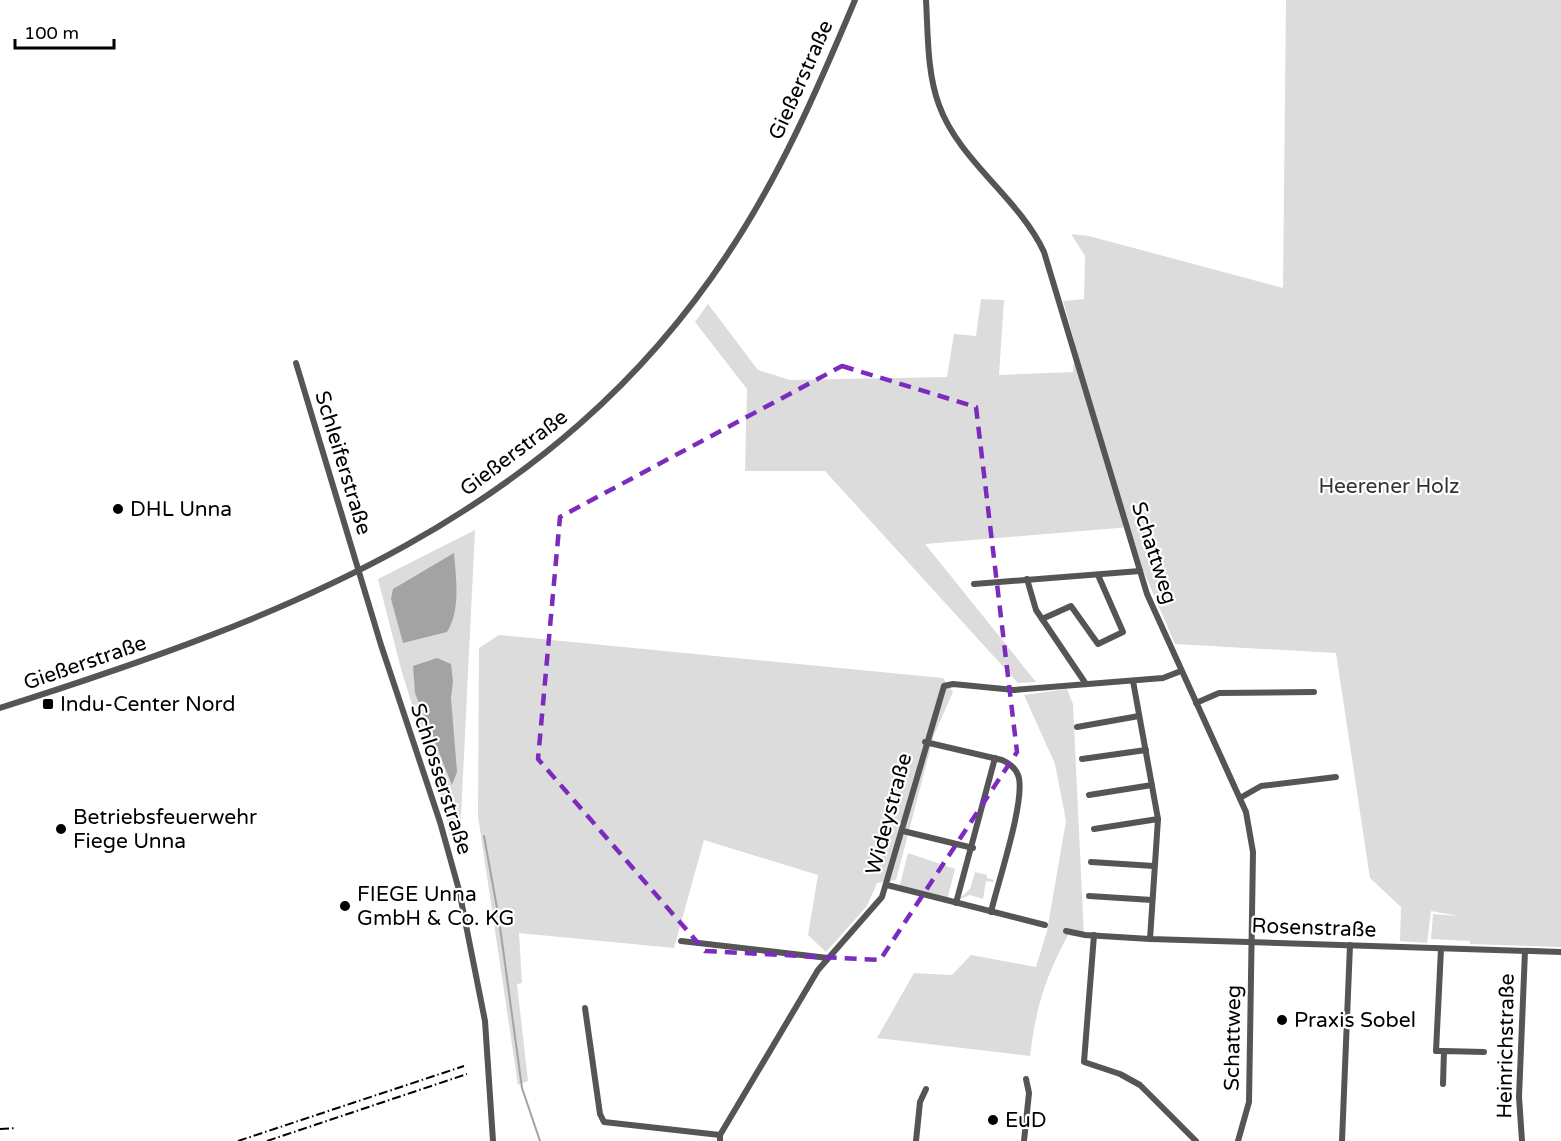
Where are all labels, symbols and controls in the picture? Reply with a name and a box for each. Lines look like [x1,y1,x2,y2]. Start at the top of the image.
scale bar [15,12,114,50]
street label: Gießerstraße [764,16,839,144]
text: 100 m [24,22,79,44]
street label: Schleiferstraße [309,388,377,538]
street label: Gießerstraße [455,404,573,502]
park label: Heerener Holz [1318,474,1460,499]
place label: DHL Unna [130,497,232,522]
street label: Schattweg [1126,499,1182,607]
marker: DHL Unna [111,502,125,516]
street label: Gießerstraße [20,630,150,696]
place label: Indu-Center Nord [60,692,235,717]
marker: Indu-Center Nord [41,697,55,711]
street label: Schlosserstraße [405,700,477,858]
street label: Wideystraße [861,750,917,878]
place label: Betriebsfeuerwehr Fiege Unna [73,805,257,854]
marker: Betriebsfeuerwehr Fiege Unna [54,822,68,836]
place label: FIEGE Unna GmbH & Co. KG [357,882,514,931]
marker: FIEGE Unna GmbH & Co. KG [338,899,352,913]
street label: Rosenstraße [1251,913,1377,943]
street label: Heinrichstraße [1492,973,1520,1119]
street label: Schattweg [1220,985,1246,1091]
place label: Praxis Sobel [1294,1008,1416,1033]
marker: Praxis Sobel [1275,1013,1289,1027]
place label: EuD [1005,1108,1046,1133]
marker: EuD [986,1113,1000,1127]

